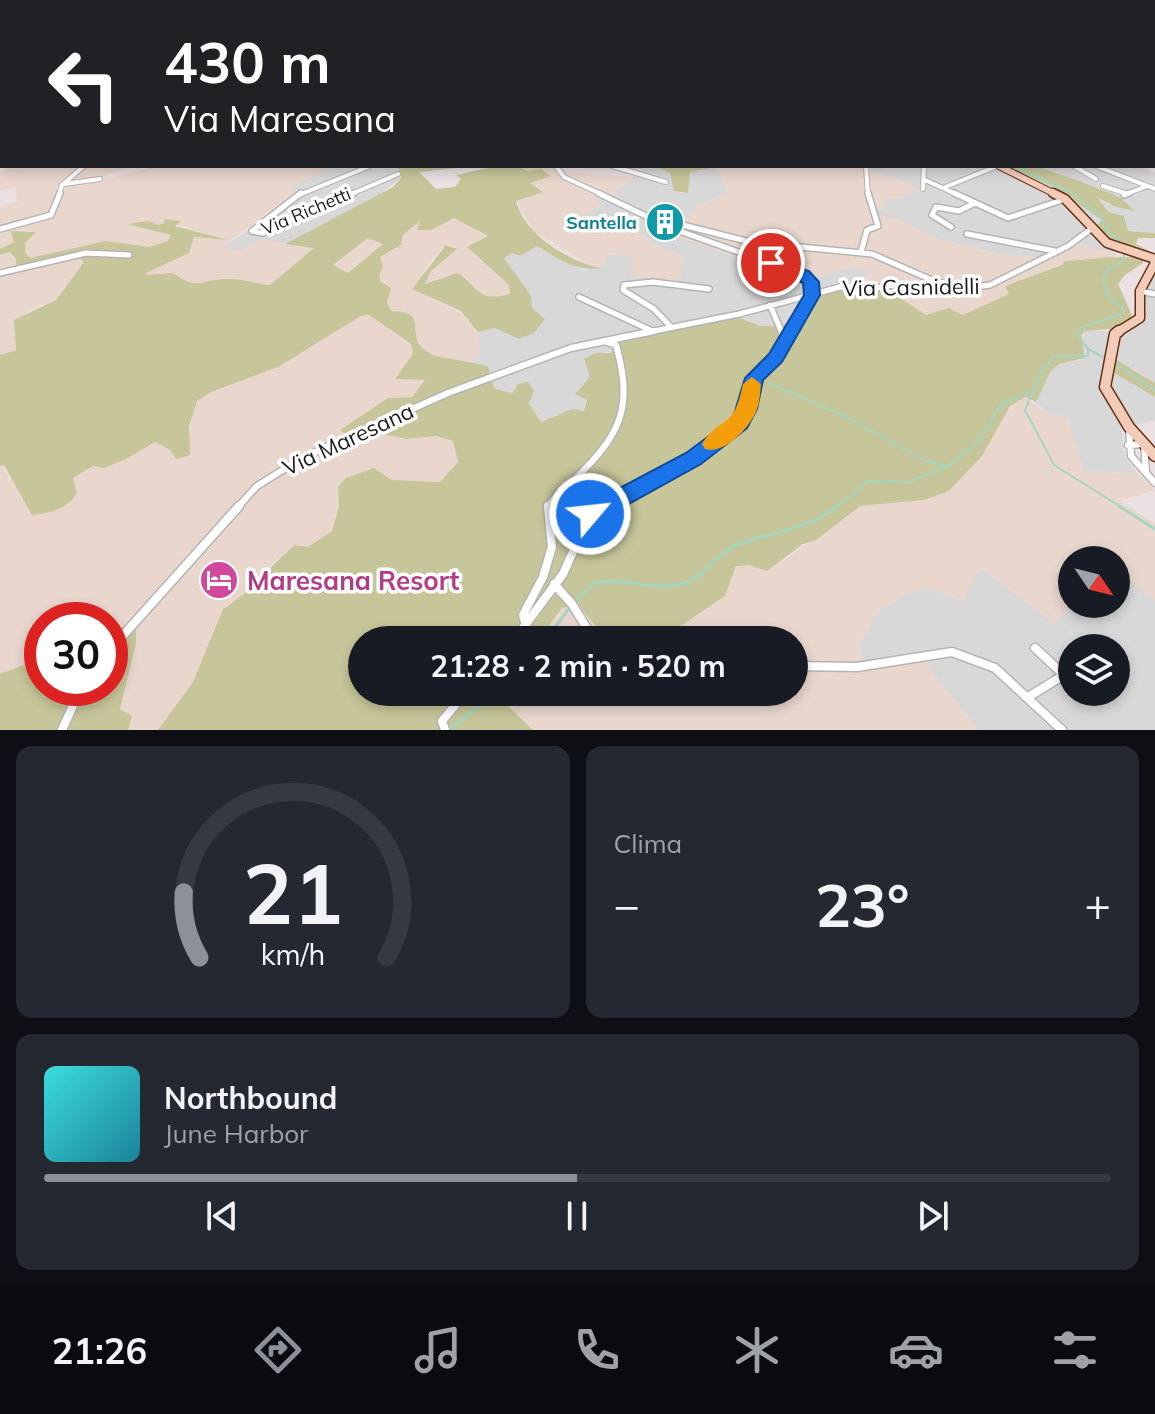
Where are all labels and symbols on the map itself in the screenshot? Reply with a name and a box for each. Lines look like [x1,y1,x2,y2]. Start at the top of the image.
street label: Via Richetti [258,182,354,240]
building icon: Santella [644,201,686,243]
place label: Santella [566,211,637,234]
pin [737,229,805,297]
street label: Via Casnidelli [842,272,980,302]
street label: Via Maresana [278,396,418,482]
position arrow [548,472,632,556]
north arrow [1058,546,1130,618]
hotel icon: Maresana Resort [198,559,240,601]
place label: Maresana Resort [247,564,460,597]
speed limit sign: 30 [24,602,128,706]

